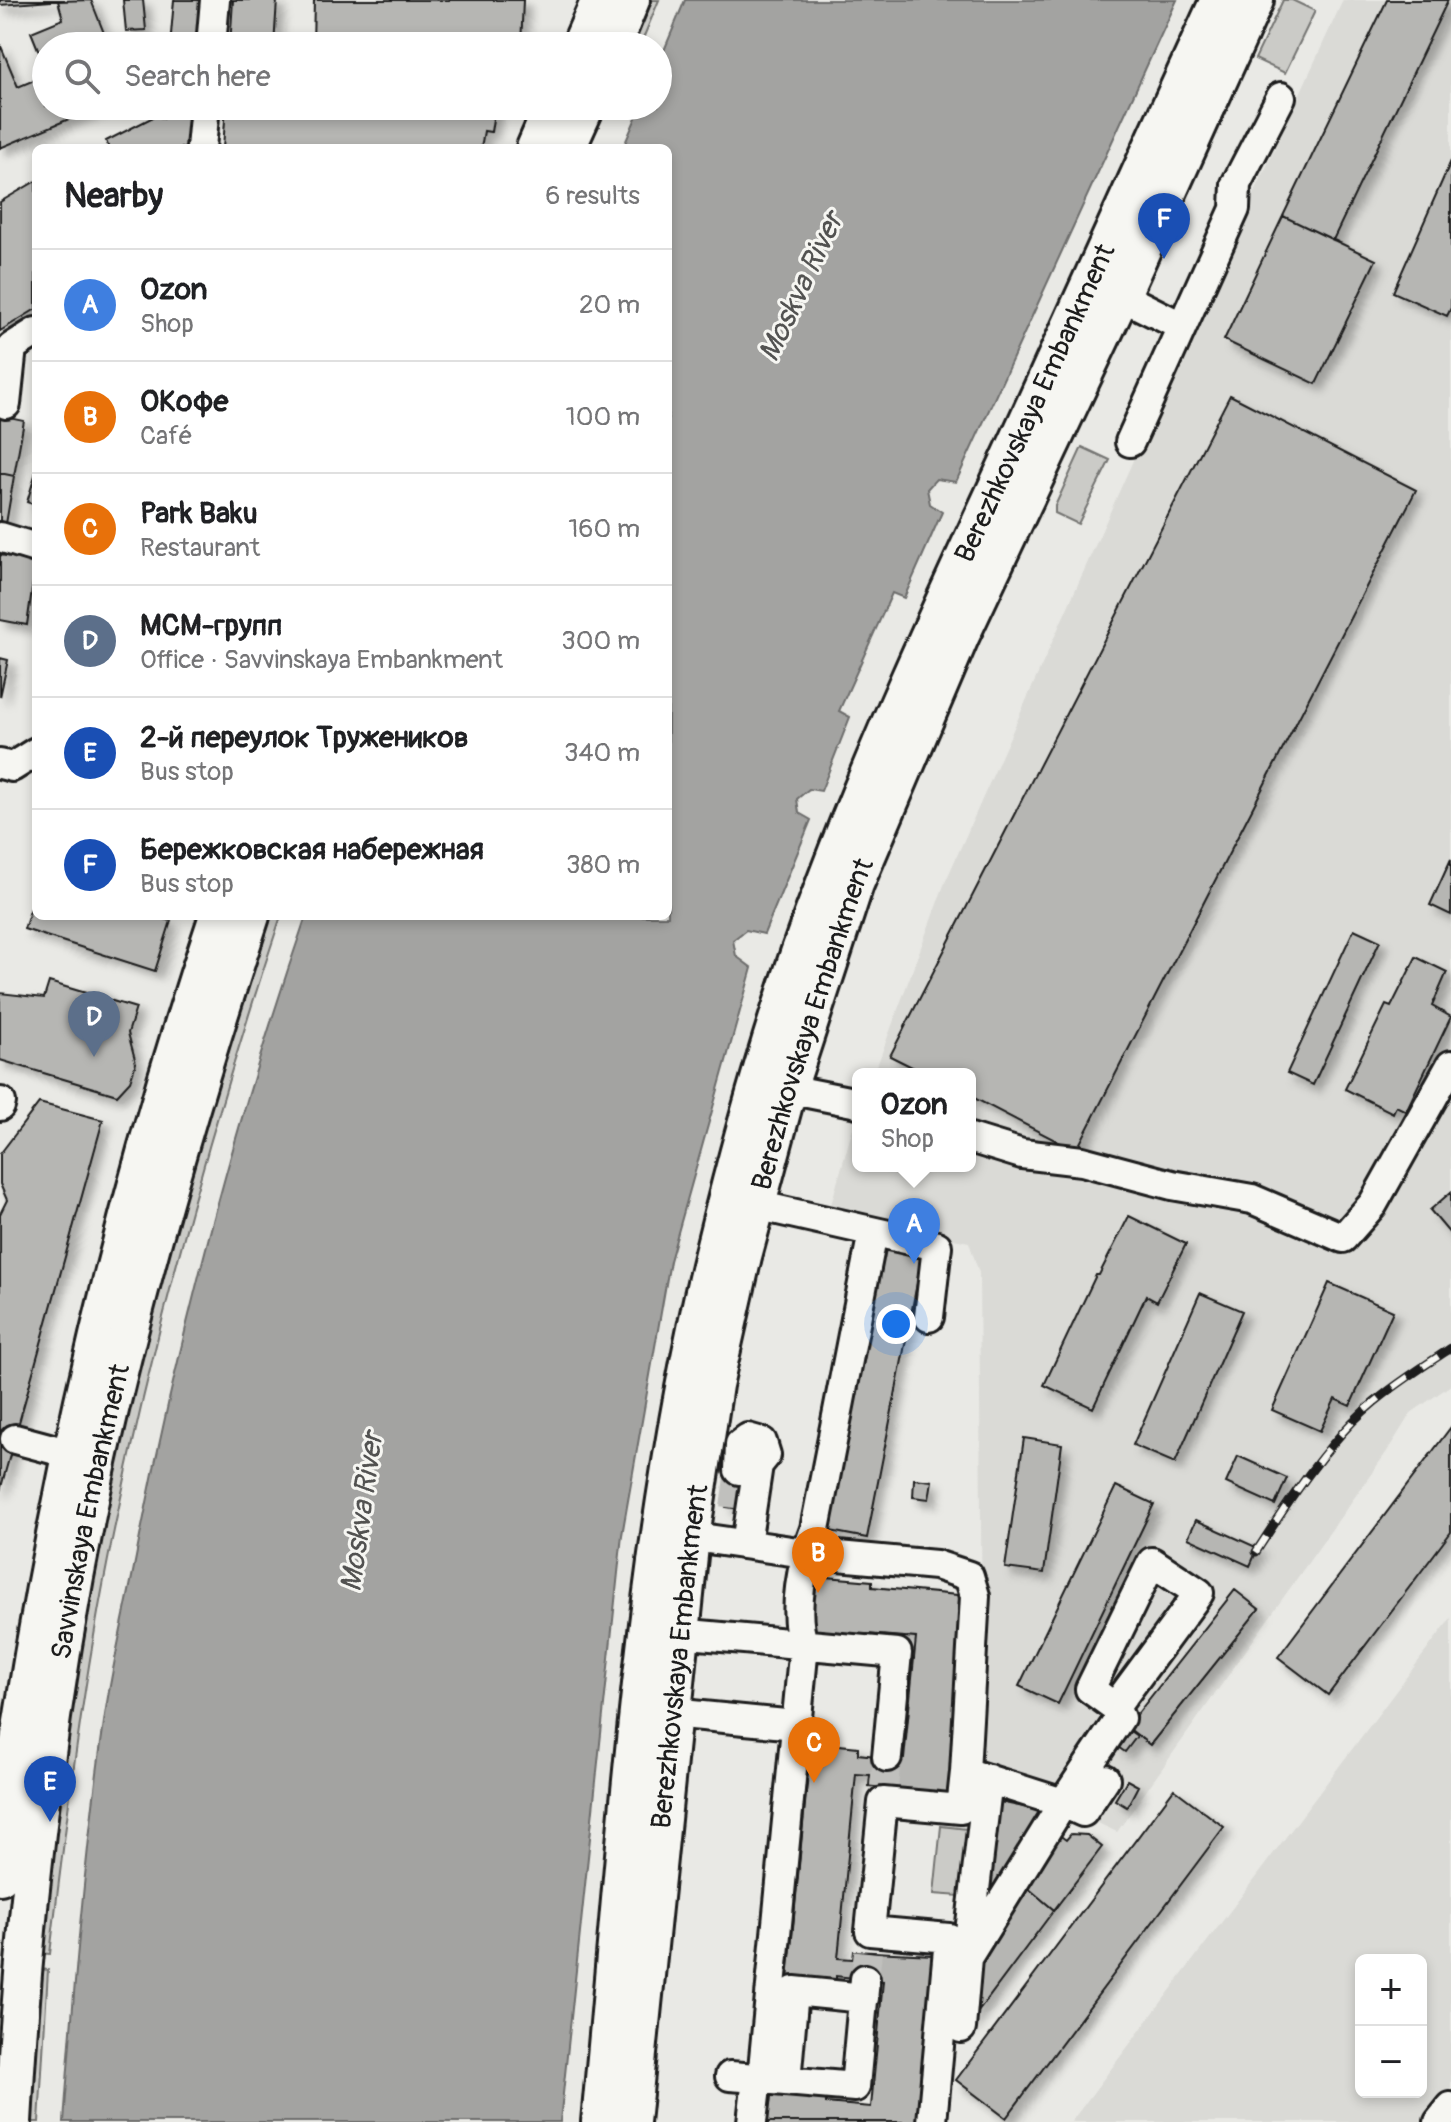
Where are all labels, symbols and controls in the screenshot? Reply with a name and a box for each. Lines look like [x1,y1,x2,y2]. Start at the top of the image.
search box [32,32,672,120]
icon: search [60,54,104,98]
text: Search here [124,58,271,95]
text: Nearby [64,175,163,218]
text: 6 results [545,180,640,212]
pin: F [1138,193,1190,259]
water label: Moskva River [750,204,853,367]
street label: Berezhkovskaya Embankment [947,238,1123,568]
text: Ozon [140,271,207,308]
text: A [82,289,98,321]
text: 20 m [579,289,640,321]
text: Shop [140,308,194,340]
text: ОКофе [140,383,228,420]
text: B [83,401,97,433]
text: 100 m [566,401,640,433]
text: Café [140,420,193,452]
text: Park Baku [140,495,258,532]
text: C [82,513,98,545]
text: 160 m [568,513,640,545]
text: Restaurant [140,532,260,564]
text: МСМ-групп [140,607,282,644]
text: D [82,625,98,657]
text: 300 m [561,625,640,657]
text: Office · Savvinskaya Embankment [140,644,503,676]
text: 2-й переулок Тружеников [140,719,468,756]
text: E [83,737,97,769]
text: 340 m [564,737,640,769]
text: Bus stop [140,756,234,788]
text: Бережковская набережная [140,831,484,868]
text: F [82,849,98,881]
text: 380 m [566,849,640,881]
street label: Berezhkovskaya Embankment [744,852,882,1194]
text: Bus stop [140,868,234,900]
pin: D [68,991,120,1057]
popup [852,1068,976,1172]
text: Ozon [880,1086,948,1123]
text: Shop [880,1123,934,1155]
pin: A [888,1198,940,1264]
your location [876,1304,916,1344]
street label: Savvinskaya Embankment [44,1360,138,1662]
water label: Moskva River [333,1427,392,1594]
street label: Berezhkovskaya Embankment [644,1481,716,1830]
pin: B [792,1527,844,1593]
pin: C [788,1717,840,1783]
pin: E [24,1756,76,1822]
map controls [1355,1954,1427,2098]
button: + [1355,1954,1427,2026]
button: − [1355,2026,1427,2098]

